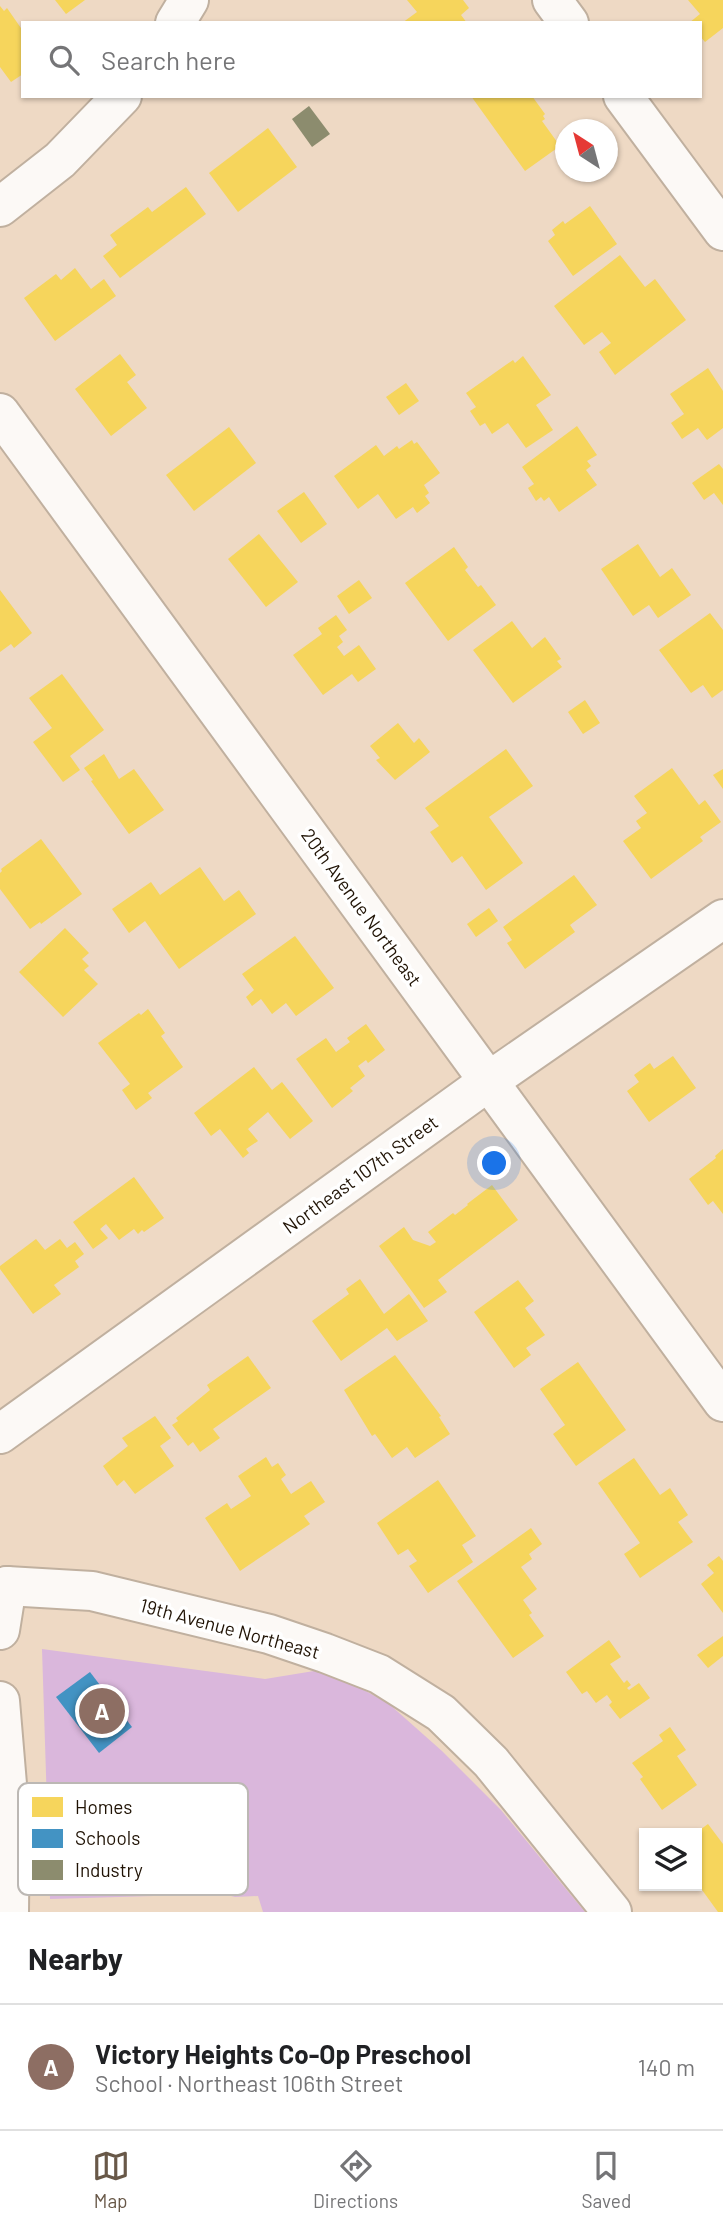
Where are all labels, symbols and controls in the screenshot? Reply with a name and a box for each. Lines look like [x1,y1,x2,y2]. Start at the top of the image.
search box [21,21,702,98]
icon: search [45,41,83,79]
text: Search here [101,44,236,75]
north arrow [555,119,618,182]
street label: 20th Avenue Northeast [297,824,427,990]
street label: Northeast 107th Street [278,1110,442,1238]
your location [477,1146,511,1180]
street label: 19th Avenue Northeast [138,1593,322,1663]
pin: A [79,1685,125,1737]
legend [18,1783,248,1895]
text: Homes [75,1795,132,1818]
text: Schools [75,1826,140,1849]
map controls [639,1828,702,1891]
button: layers [639,1828,702,1891]
text: Industry [75,1858,143,1881]
text: Nearby [28,1940,123,1976]
text: Victory Heights Co-Op Preschool [95,2038,471,2069]
text: A [43,2053,59,2081]
text: 140 m [638,2053,695,2081]
text: School · Northeast 106th Street [95,2069,403,2097]
tab: Map [92,2147,130,2212]
tab: Directions [313,2147,398,2212]
tab: Saved [581,2147,631,2212]

